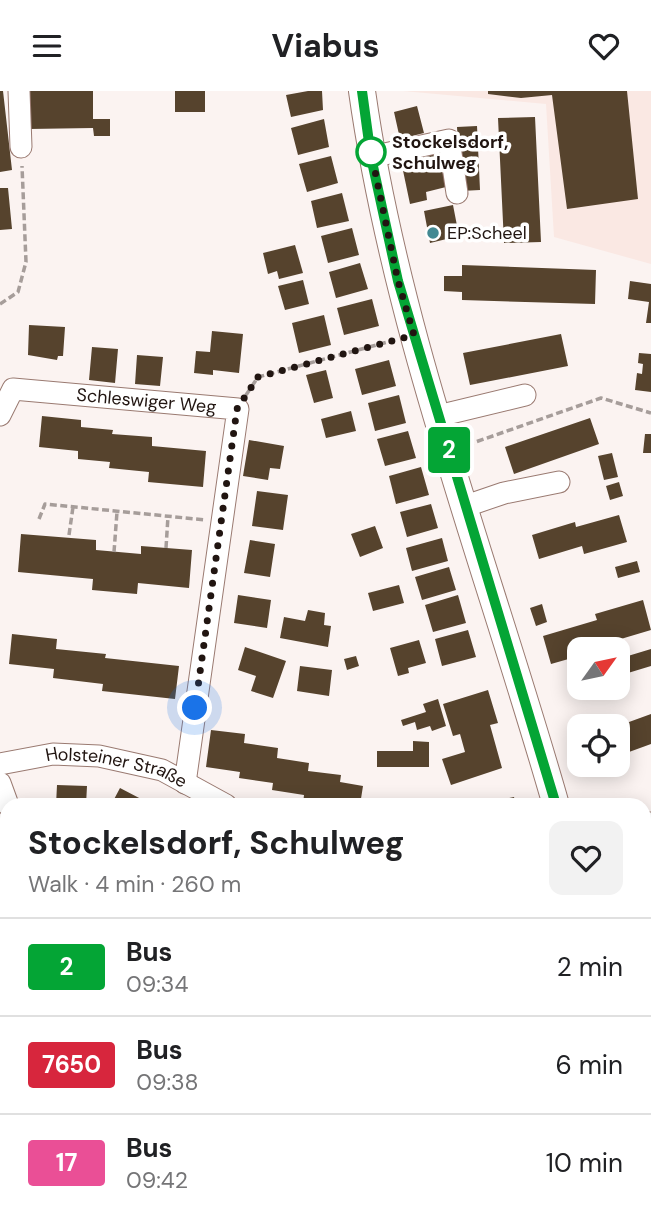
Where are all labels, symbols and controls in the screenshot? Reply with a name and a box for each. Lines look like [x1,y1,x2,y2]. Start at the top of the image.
text: Viabus [272,25,379,67]
icon: menu [28,27,66,65]
icon: heart [585,27,623,65]
place label: Stockelsdorf, Schulweg [392,130,508,175]
marker: Stockelsdorf, Schulweg [356,137,386,167]
place label: EP:Scheel [447,221,527,245]
marker: EP:Scheel [425,225,441,241]
street label: Schleswiger Weg [75,383,217,419]
line badge: 2 [426,427,472,473]
text: 2 [442,434,456,465]
north arrow [567,637,630,700]
map controls [567,637,630,777]
your location [177,690,212,725]
button: locate [567,714,630,777]
street label: Holsteiner Straße [44,741,191,793]
text: Stockelsdorf, Schulweg [28,821,404,864]
button: heart [549,821,623,895]
text: Walk · 4 min · 260 m [28,869,241,899]
text: Bus [126,935,172,969]
text: 2 min [557,950,623,984]
text: 2 [60,951,73,982]
text: 09:34 [126,969,188,999]
text: Bus [136,1033,183,1067]
text: 6 min [555,1048,623,1082]
text: 7650 [42,1049,101,1080]
text: 09:38 [136,1067,199,1097]
text: Bus [126,1131,172,1165]
text: 10 min [546,1146,623,1180]
text: 17 [56,1147,77,1178]
text: 09:42 [126,1165,188,1195]

